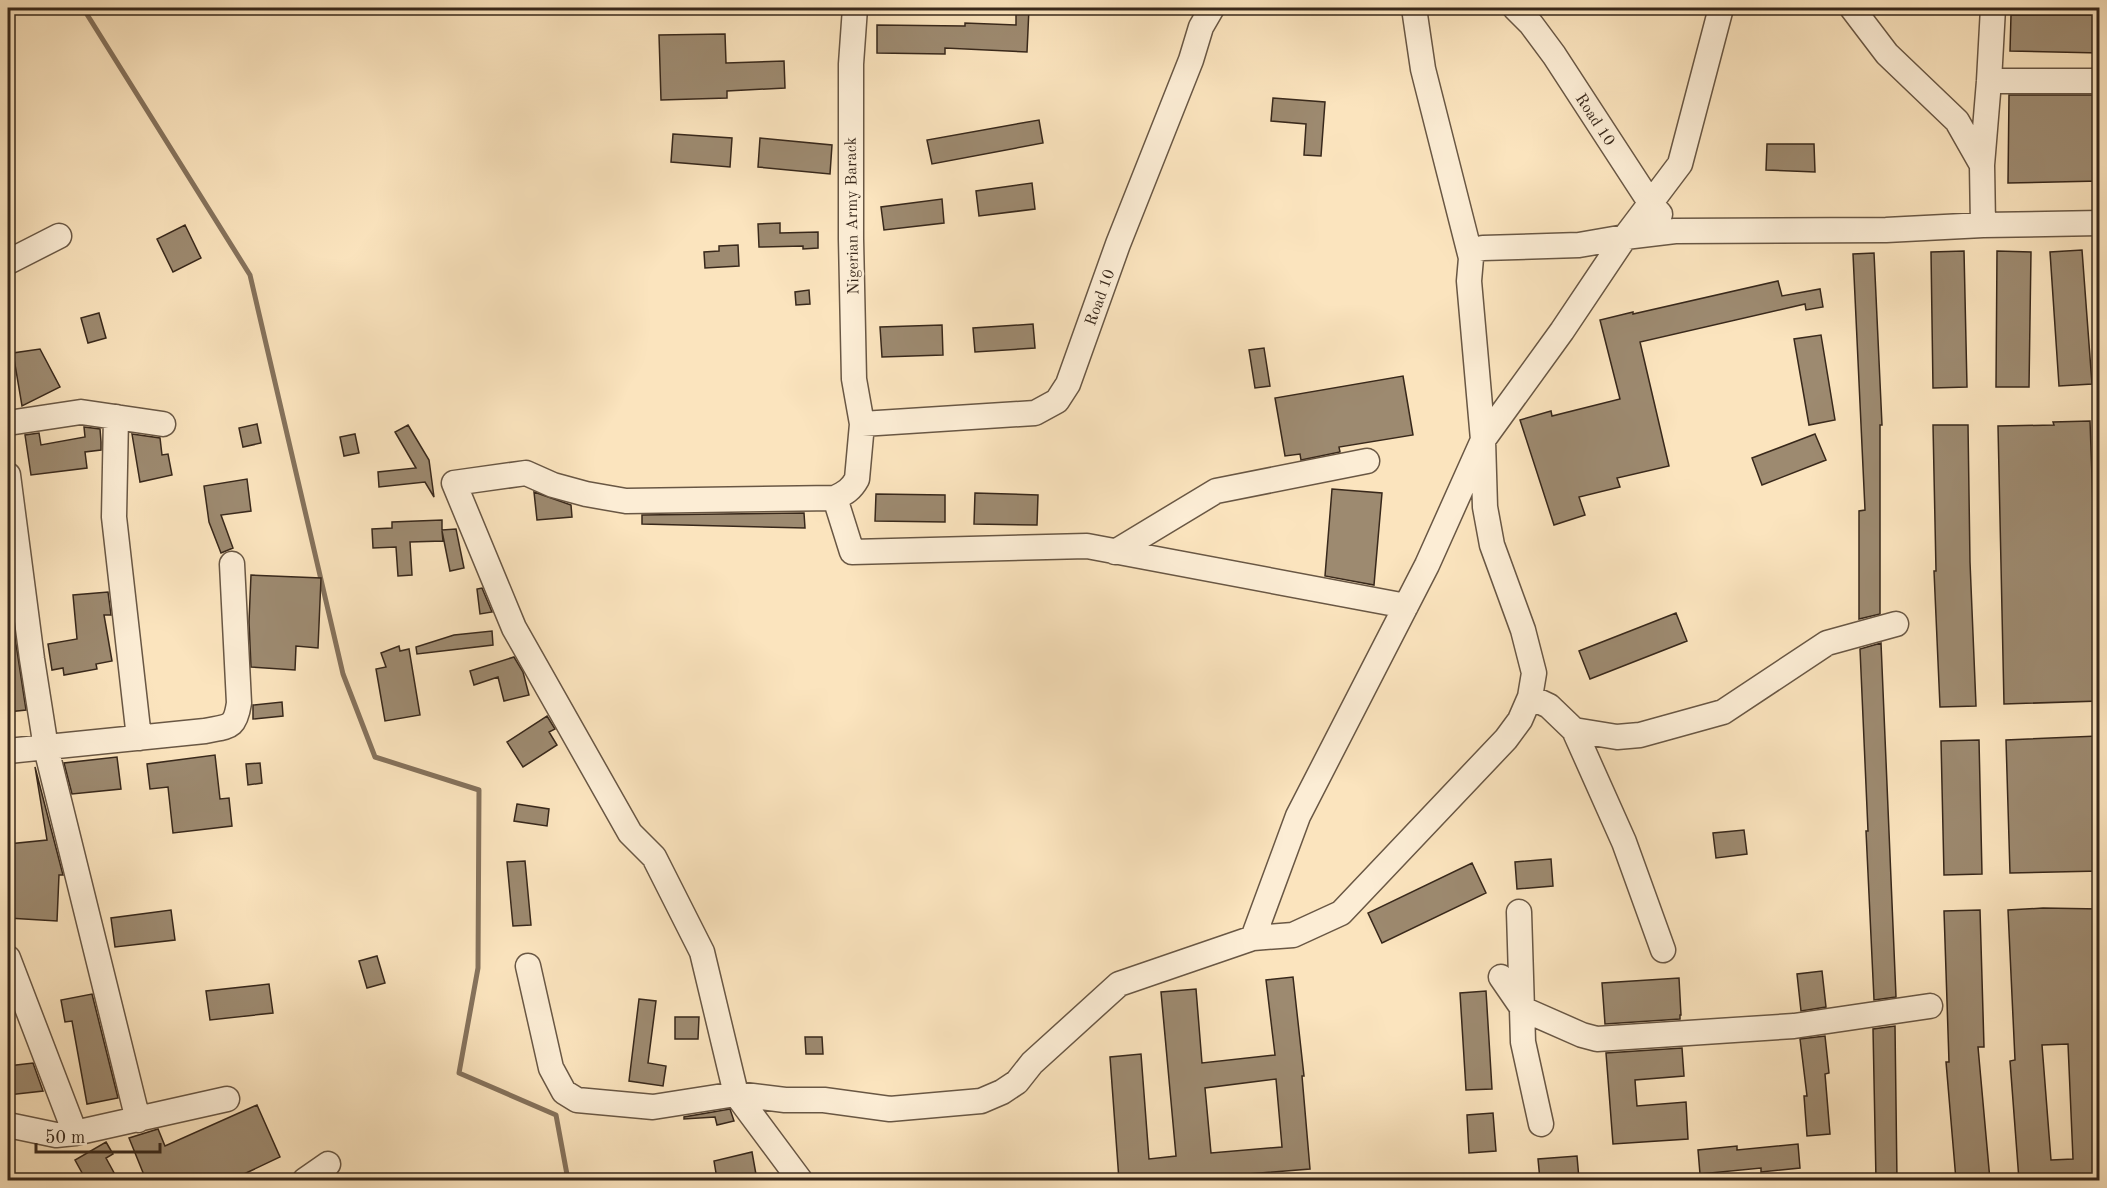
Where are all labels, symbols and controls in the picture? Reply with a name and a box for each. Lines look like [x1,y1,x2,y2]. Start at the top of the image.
street label: Road 10 [1572,91,1617,149]
street label: Nigerian Army Barack [844,137,862,295]
street label: Road 10 [1083,267,1118,328]
scale bar [36,1116,160,1154]
text: 50 m [45,1129,85,1147]

